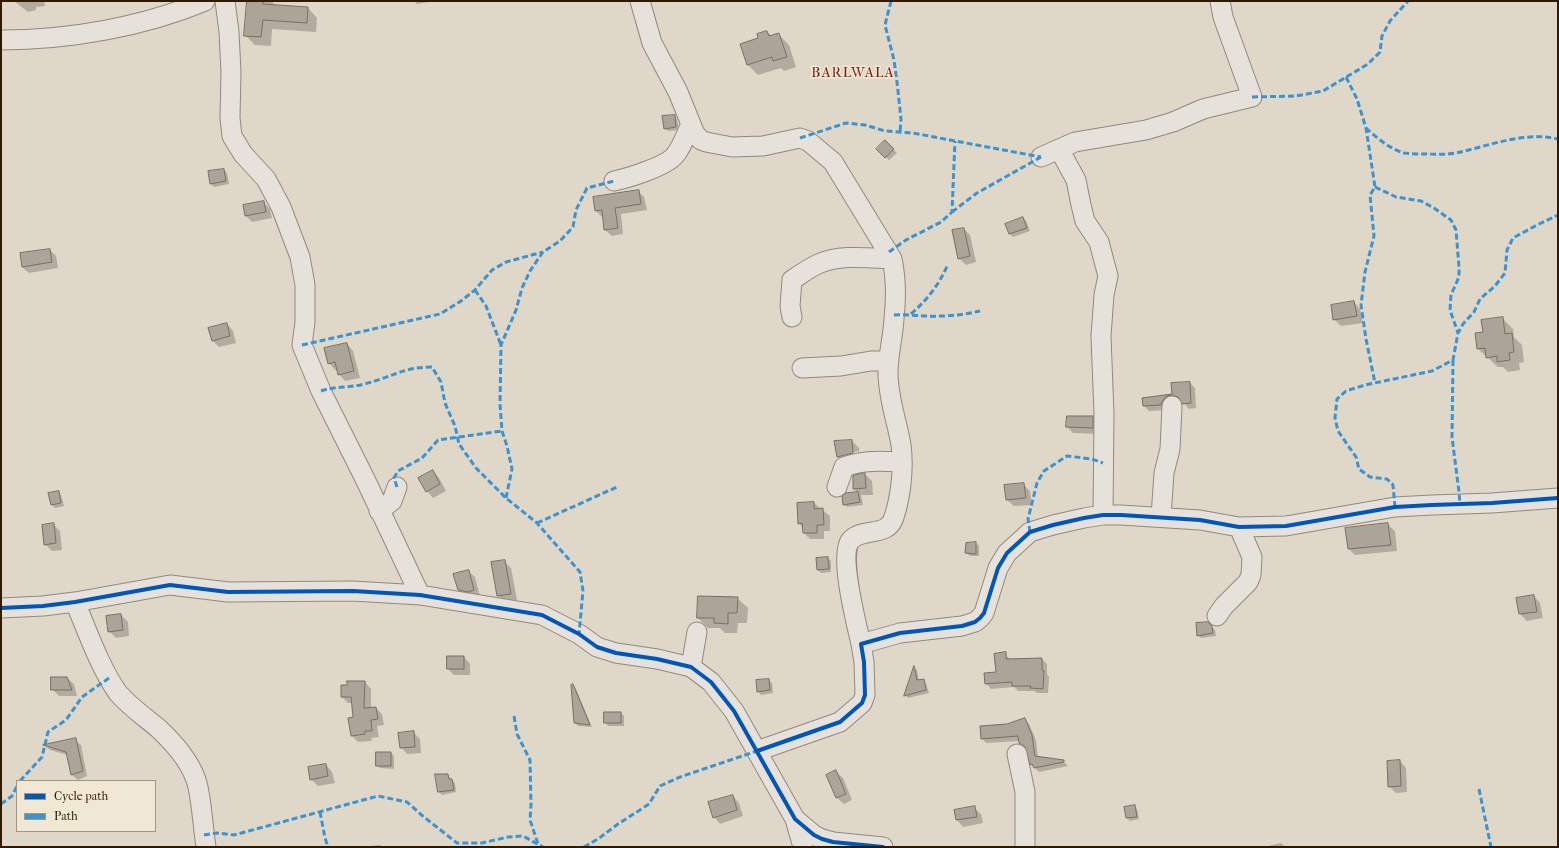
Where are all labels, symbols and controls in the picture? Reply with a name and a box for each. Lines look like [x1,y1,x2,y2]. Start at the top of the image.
district label: BARLWALA [811,66,895,82]
legend [16,780,156,832]
text: Cycle path [54,789,108,803]
text: Path [54,809,78,823]

